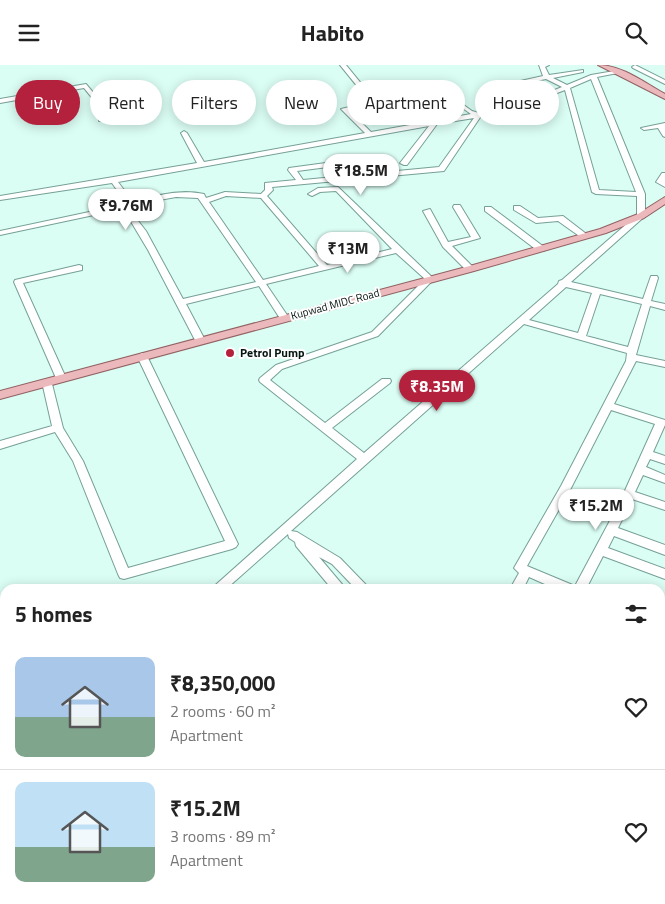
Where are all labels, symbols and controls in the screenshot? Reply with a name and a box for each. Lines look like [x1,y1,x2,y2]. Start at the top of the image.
text: Habito [301,16,364,50]
icon: menu [15,19,43,47]
icon: search [622,19,650,47]
chip: Buy [15,80,80,125]
chip: Rent [90,80,162,125]
chip: Filters [172,80,256,125]
chip: New [266,80,337,125]
chip: Apartment [347,80,465,125]
chip: House [475,80,559,125]
pin: ₹18.5M [320,153,402,196]
text: ₹18.5M [334,158,388,182]
pin: ₹9.76M [85,189,167,231]
text: ₹9.76M [99,193,153,217]
pin: ₹13M [318,231,378,274]
text: ₹13M [328,236,368,260]
street label: Kupwad MIDC Road [289,284,381,324]
place label: Petrol Pump [240,343,305,362]
marker: Petrol Pump [224,347,236,359]
pin: ₹8.35M [396,369,478,412]
text: ₹8.35M [410,374,464,398]
pin: ₹15.2M [555,489,637,531]
text: ₹15.2M [569,493,623,517]
text: 5 homes [15,598,92,630]
icon: filters [622,600,650,628]
text: ₹8,350,000 [170,667,275,699]
icon: home [55,677,115,737]
icon: heart [622,693,650,721]
text: 2 rooms · 60 m² [170,699,275,723]
text: Apartment [170,723,243,747]
text: ₹15.2M [170,792,241,824]
icon: home [55,802,115,862]
icon: heart [622,818,650,846]
text: 3 rooms · 89 m² [170,824,275,848]
text: Apartment [170,848,243,872]

